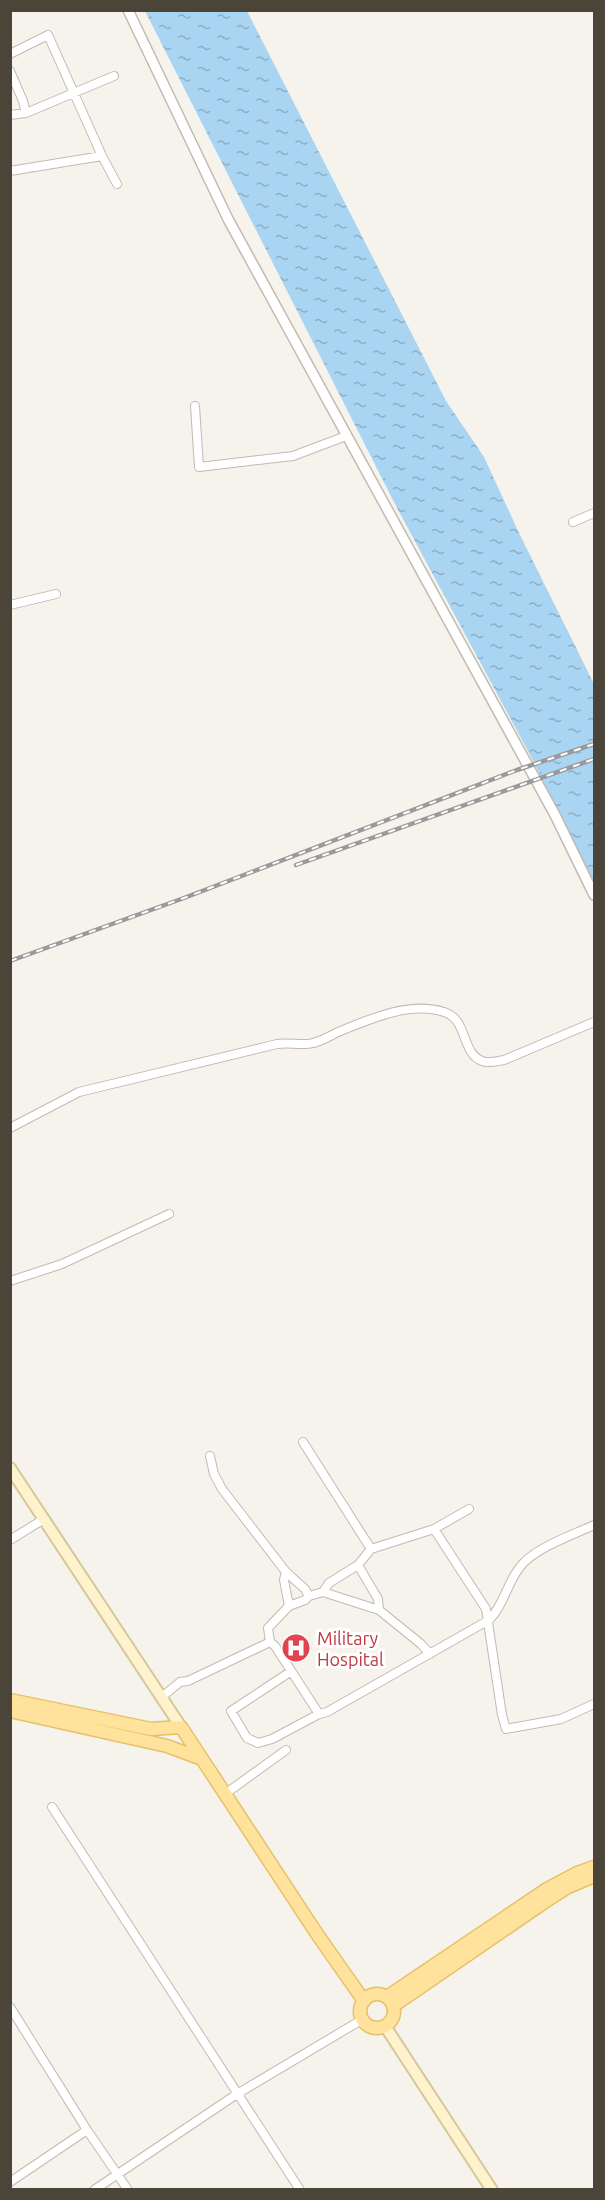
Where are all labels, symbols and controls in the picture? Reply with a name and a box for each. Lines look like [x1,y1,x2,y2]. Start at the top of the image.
place label: Military Hospital [317,1628,384,1669]
hospital icon: Military Hospital [280,1632,312,1664]

